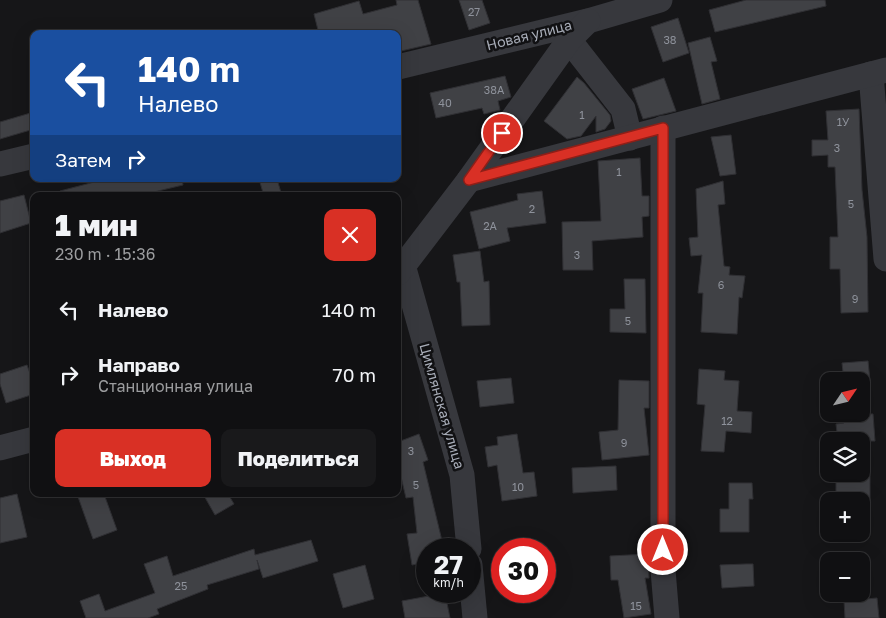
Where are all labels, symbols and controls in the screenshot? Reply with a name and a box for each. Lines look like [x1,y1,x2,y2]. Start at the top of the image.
house number: 27 [468,5,480,18]
street label: Новая улица [484,16,573,53]
house number: 38 [663,33,677,46]
text: 140 m [138,48,240,90]
icon: left [55,50,120,115]
house number: 38А [484,83,505,96]
text: Налево [138,90,218,117]
house number: 40 [438,96,452,109]
house number: 1 [579,108,585,121]
pin [481,112,523,154]
house number: 1У [837,115,850,128]
icon: arrive [488,119,516,147]
house number: 3 [834,141,840,154]
icon: right [122,145,150,173]
text: Затем [55,148,112,171]
house number: 1 [616,165,622,178]
house number: 5 [848,197,854,210]
house number: 2 [529,202,535,215]
text: 1 мин [55,207,138,243]
button: close [324,209,376,261]
house number: 2А [483,219,498,232]
text: 230 m · 15:36 [55,244,155,264]
house number: 3 [574,248,580,261]
house number: 6 [718,278,725,291]
house number: 9 [852,292,858,305]
icon: left [55,296,83,324]
text: Налево [98,298,168,321]
text: 140 m [322,298,376,321]
house number: 5 [625,314,631,327]
street label: Цимлянская улица [416,341,469,471]
text: Направо [98,353,180,376]
icon: right [55,361,83,389]
text: 70 m [333,363,376,386]
north arrow [820,372,870,422]
map controls [820,372,870,602]
text: Станционная улица [98,376,253,396]
house number: 12 [721,414,733,427]
button: Выход [55,429,211,487]
button: Поделиться [221,429,376,487]
button: layers [820,432,870,482]
house number: 9 [621,436,627,449]
house number: 3 [408,444,414,457]
house number: 5 [413,478,419,491]
house number: 10 [512,480,524,493]
button: + [820,492,870,542]
position arrow [636,523,688,575]
speed limit sign: 30 [491,538,556,603]
text: 27 [434,549,463,580]
button: − [820,552,870,602]
text: km/h [433,575,464,590]
house number: 25 [175,579,187,592]
house number: 15 [630,599,642,612]

